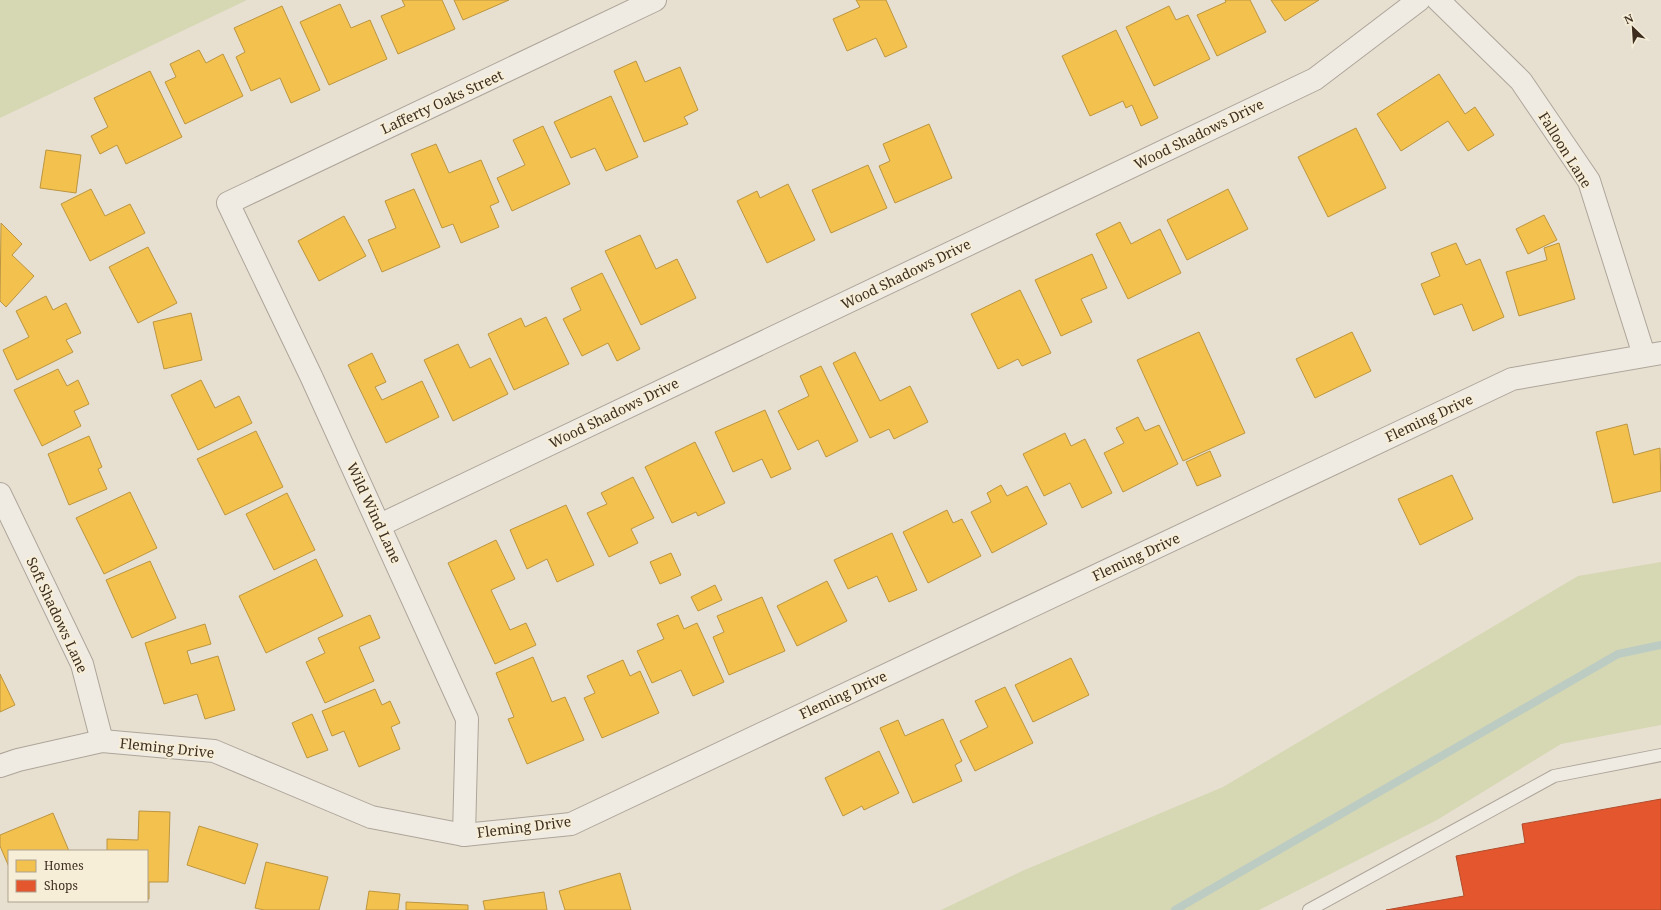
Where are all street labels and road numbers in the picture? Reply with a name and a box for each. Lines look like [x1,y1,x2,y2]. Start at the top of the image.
street label: Lafferty Oaks Street [378,65,506,138]
street label: Wood Shadows Drive [1131,94,1267,173]
street label: Falloon Lane [1535,108,1596,191]
street label: Wood Shadows Drive [838,234,974,313]
street label: Wood Shadows Drive [546,373,682,452]
street label: Fleming Drive [1382,389,1476,446]
street label: Wild Wind Lane [343,459,406,566]
street label: Fleming Drive [1089,528,1183,585]
street label: Soft Shadows Lane [22,554,93,676]
street label: Fleming Drive [796,666,890,723]
street label: Fleming Drive [119,733,215,762]
street label: Fleming Drive [476,811,572,842]

